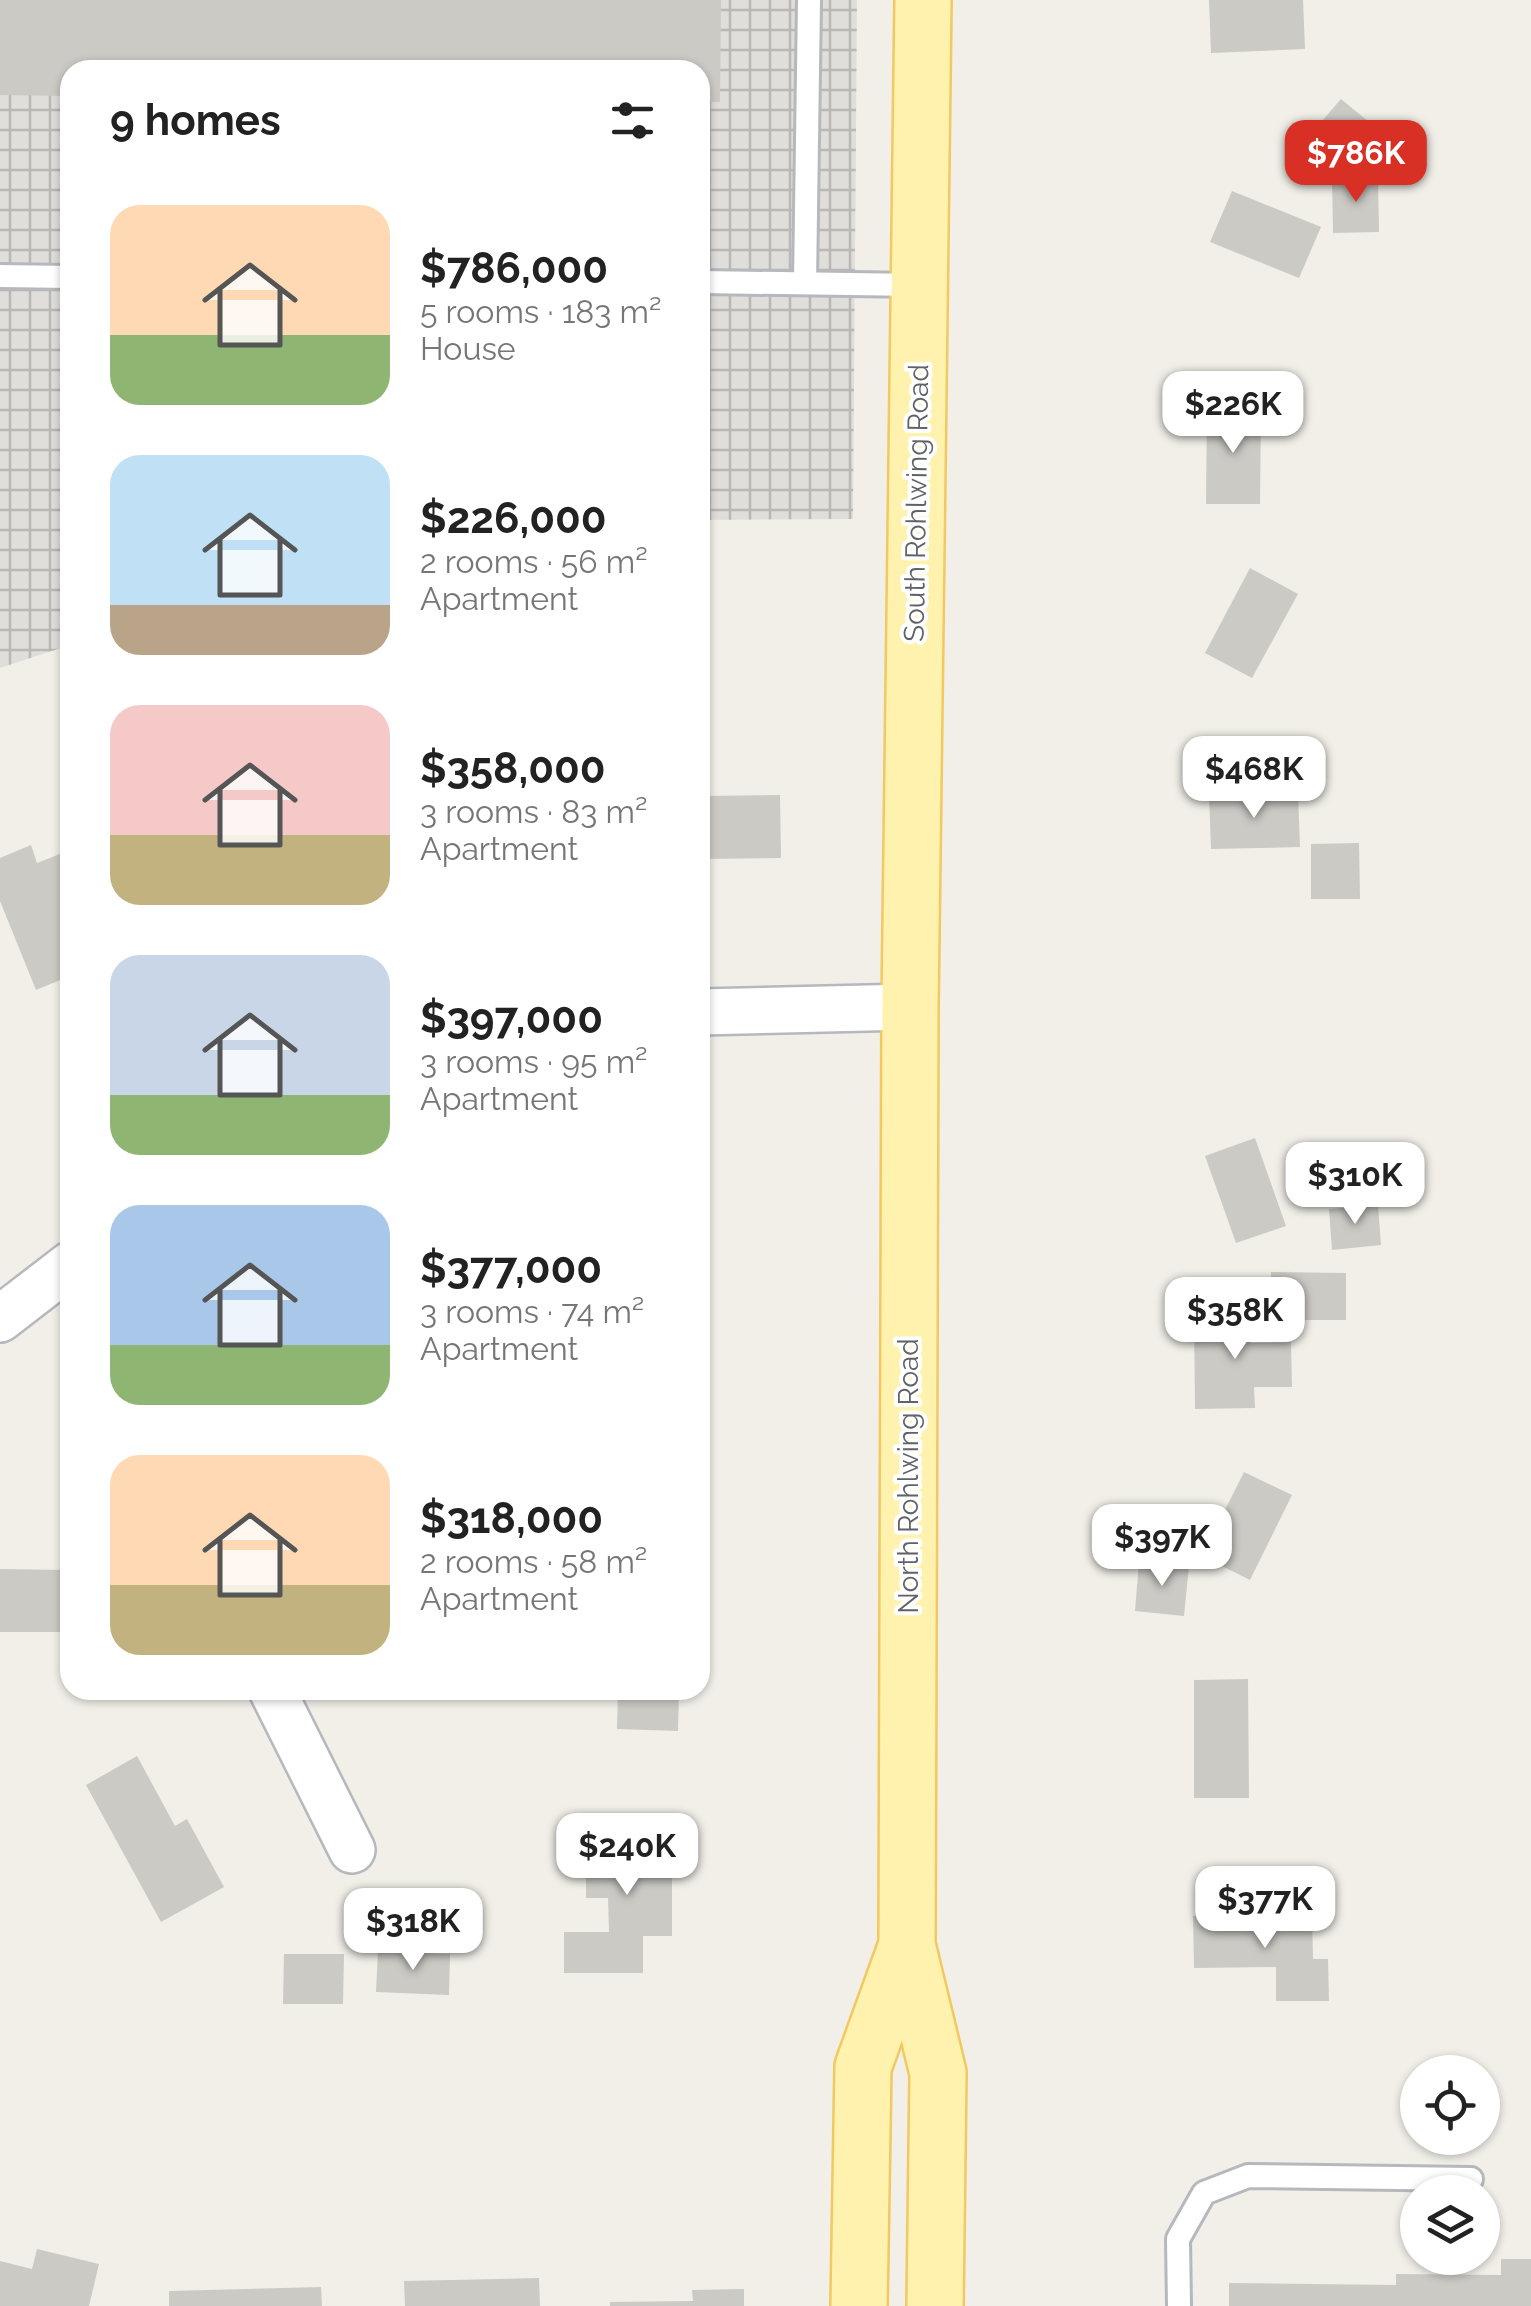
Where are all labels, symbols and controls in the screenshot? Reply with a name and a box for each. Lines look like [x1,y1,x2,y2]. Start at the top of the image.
icon: filters [605,93,660,148]
text: 9 homes [110,96,281,145]
pin: $786K [1286,120,1426,205]
text: $786K [1307,134,1405,171]
text: $786,000 [420,244,608,293]
icon: home [190,245,310,365]
text: 5 rooms · 183 m² [420,293,661,330]
text: House [420,330,516,367]
street label: South Rohlwing Road [898,364,935,642]
pin: $226K [1163,371,1303,456]
text: $226K [1184,385,1282,422]
text: $226,000 [420,494,607,543]
icon: home [190,495,310,615]
text: 2 rooms · 56 m² [420,543,648,580]
text: Apartment [420,580,578,617]
pin: $468K [1184,736,1324,821]
text: $358,000 [420,744,606,793]
icon: home [190,745,310,865]
text: $468K [1205,750,1303,787]
text: 3 rooms · 83 m² [420,793,647,830]
text: Apartment [420,830,578,867]
text: $397,000 [420,994,603,1043]
icon: home [190,995,310,1115]
text: 3 rooms · 95 m² [420,1043,647,1080]
text: Apartment [420,1080,578,1117]
pin: $310K [1285,1142,1425,1227]
text: $310K [1308,1156,1402,1193]
text: $377,000 [420,1244,602,1293]
icon: home [190,1245,310,1365]
pin: $358K [1165,1277,1305,1362]
text: $358K [1187,1291,1283,1328]
text: 3 rooms · 74 m² [420,1293,644,1330]
text: Apartment [420,1330,578,1367]
street label: North Rohlwing Road [892,1338,925,1614]
text: $318,000 [420,1494,603,1543]
icon: home [190,1495,310,1615]
pin: $397K [1092,1504,1232,1589]
text: $397K [1114,1518,1210,1555]
text: 2 rooms · 58 m² [420,1543,647,1580]
text: Apartment [420,1580,578,1617]
pin: $240K [557,1813,697,1898]
text: $240K [578,1827,676,1864]
pin: $377K [1195,1866,1335,1951]
text: $377K [1217,1880,1313,1917]
pin: $318K [343,1888,483,1973]
text: $318K [366,1902,460,1939]
map controls [1400,2055,1500,2275]
button: locate [1400,2055,1500,2155]
button: layers [1400,2175,1500,2275]

